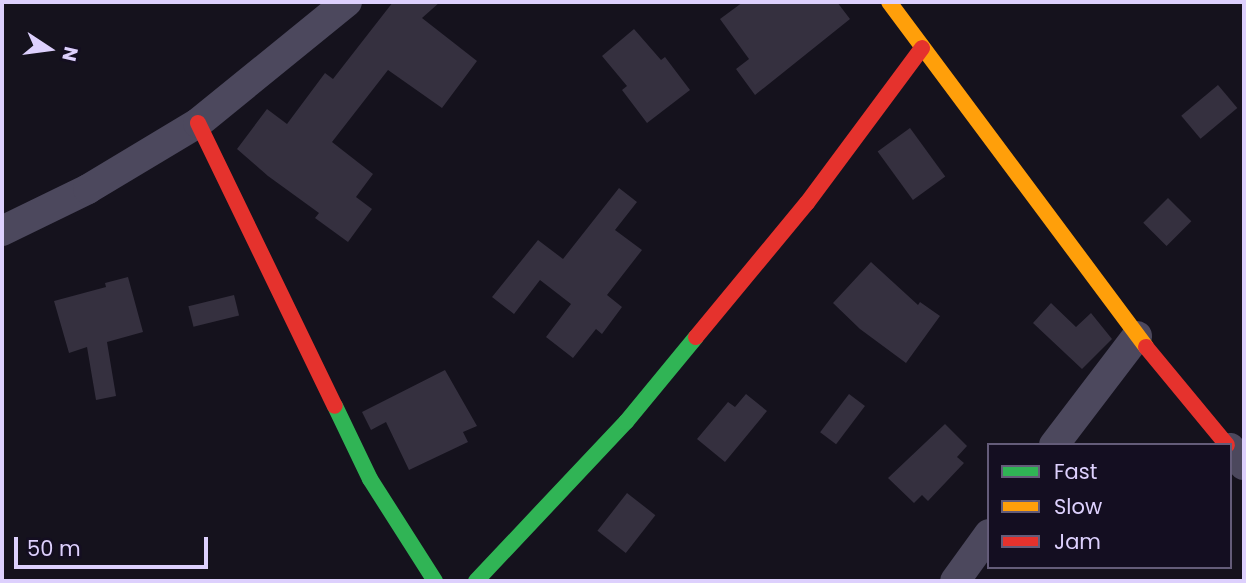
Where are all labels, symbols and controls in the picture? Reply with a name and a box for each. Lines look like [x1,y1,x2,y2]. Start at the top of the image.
north arrow [14,14,84,84]
text: N [55,44,85,64]
legend [987,443,1232,569]
text: Fast [1054,457,1097,486]
text: Slow [1054,492,1102,521]
scale bar [18,524,212,568]
text: Jam [1054,527,1101,556]
text: 50 m [27,534,81,563]

